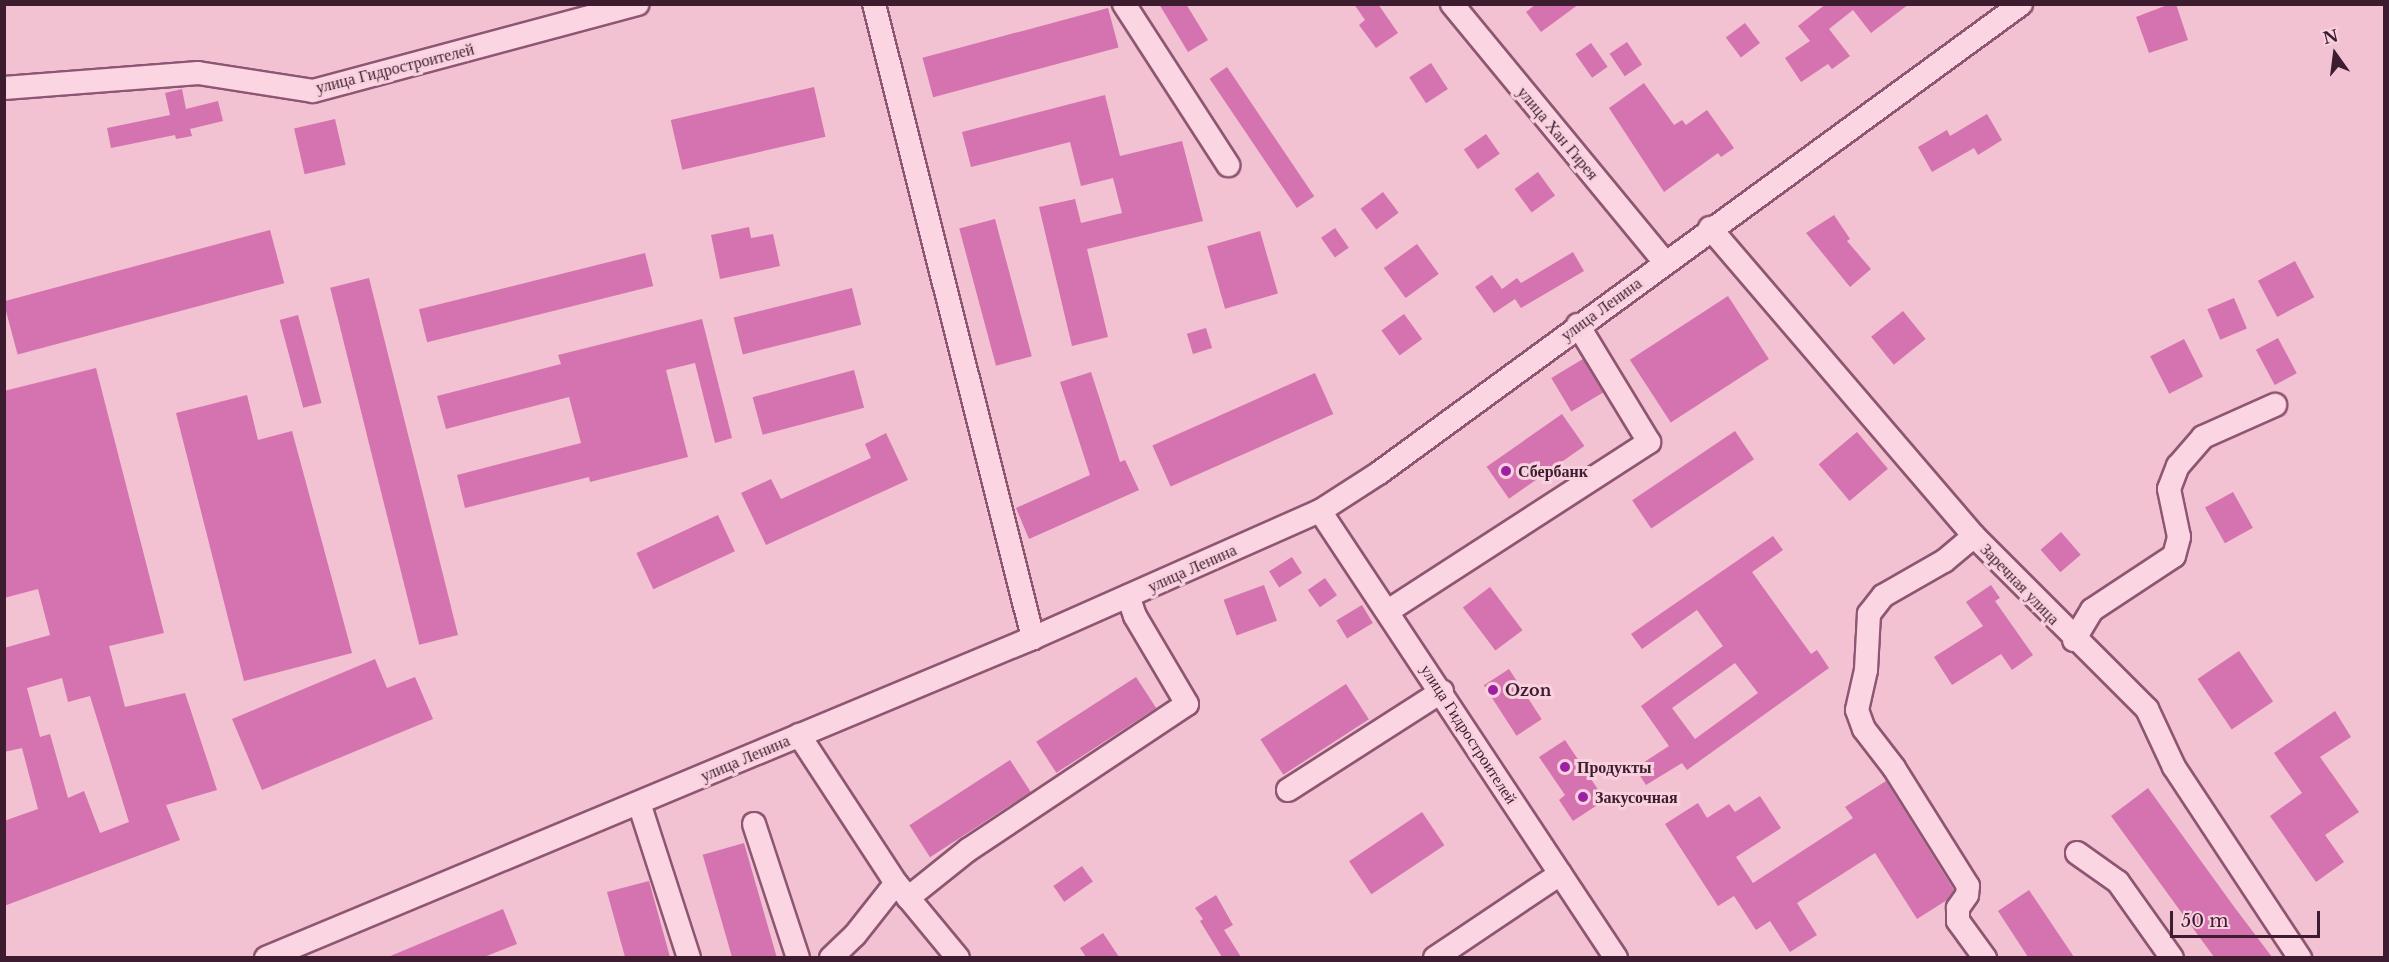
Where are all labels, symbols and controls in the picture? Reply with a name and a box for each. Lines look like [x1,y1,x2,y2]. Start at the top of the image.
north arrow [2305,24,2365,84]
text: N [2321,25,2340,48]
street label: улица Гидростроителей [314,39,476,97]
street label: улица Хан Гирея [1514,83,1602,183]
street label: улица Ленина [1557,273,1645,345]
place label: Сбербанк [1518,461,1588,481]
marker: Сбербанк [1499,464,1513,478]
street label: улица Ленина [1145,540,1239,596]
street label: Заречная улица [1977,540,2063,628]
street label: улица Гидростроителей [1417,661,1521,807]
place label: Ozon [1505,680,1551,700]
marker: Ozon [1486,683,1500,697]
street label: улица Ленина [698,731,792,785]
place label: Продукты [1577,757,1652,777]
marker: Продукты [1558,760,1572,774]
place label: Закусочная [1595,787,1678,807]
marker: Закусочная [1576,790,1590,804]
scale bar [2173,899,2323,937]
text: 50 m [2181,910,2229,932]

